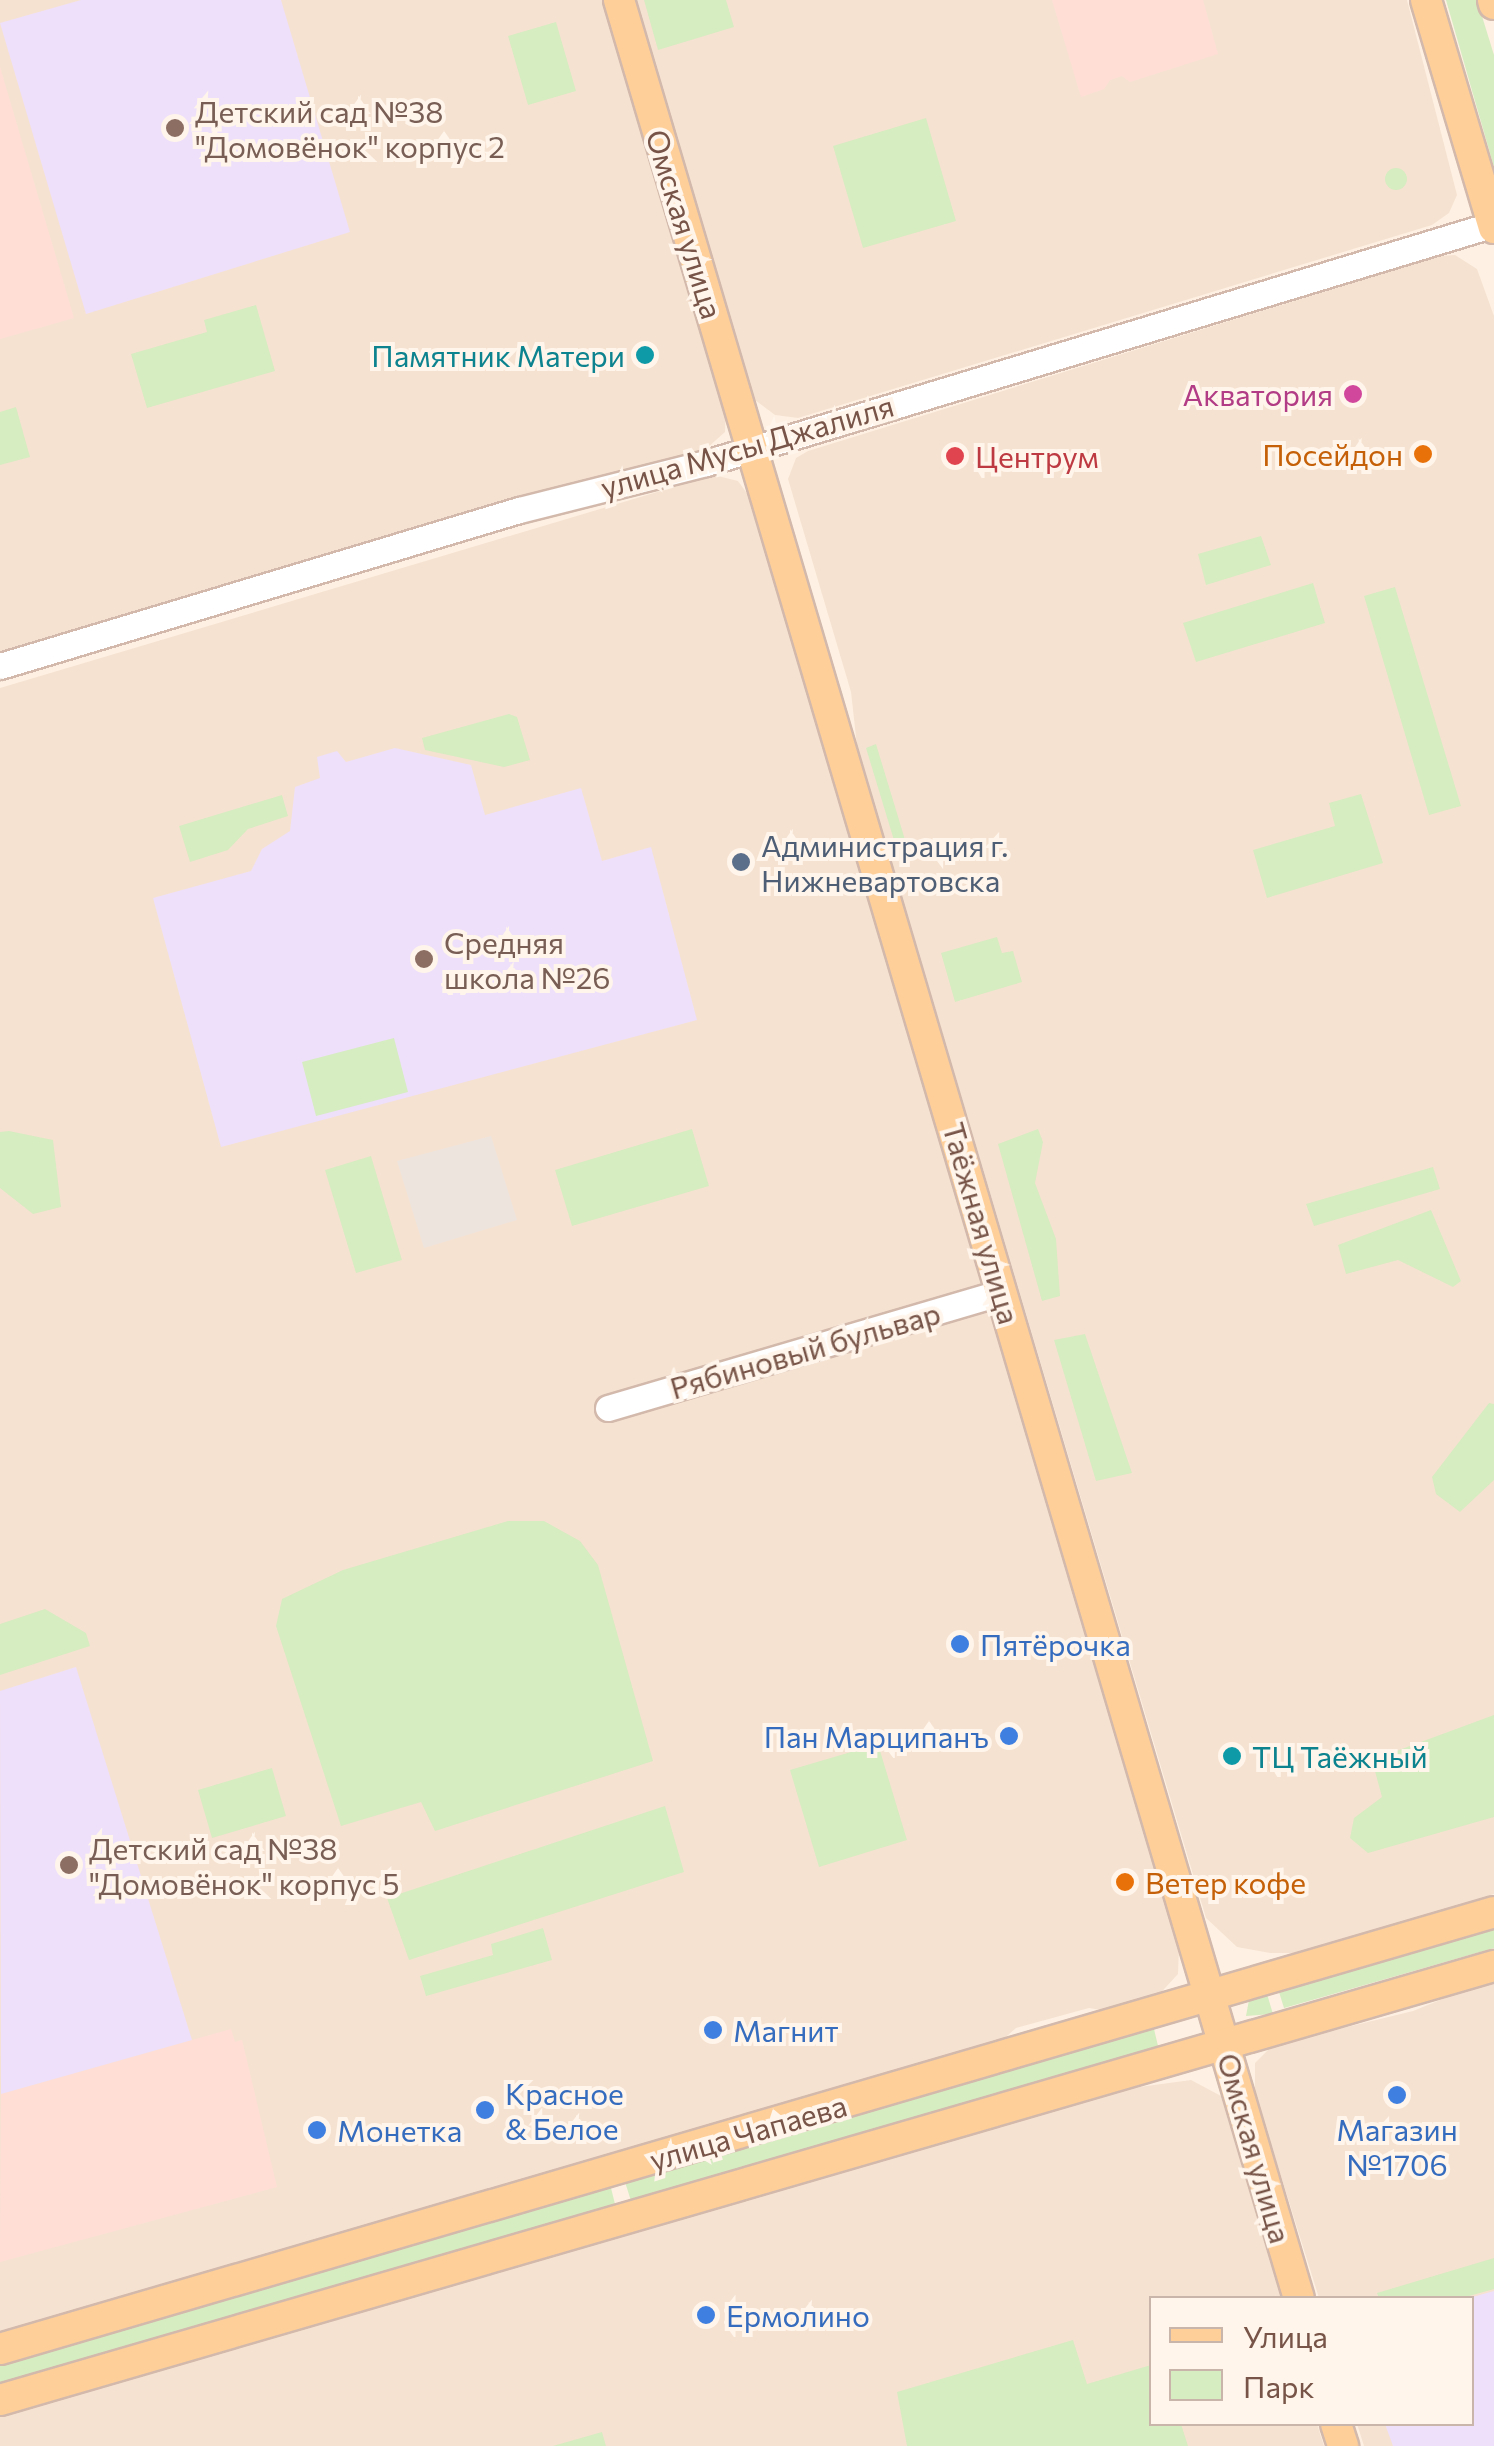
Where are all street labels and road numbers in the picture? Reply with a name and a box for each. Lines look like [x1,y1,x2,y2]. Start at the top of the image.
street label: Омская улица [639,125,731,323]
street label: улица Мусы Джалиля [596,387,898,505]
street label: Таёжная улица [936,1118,1028,1328]
street label: Рябиновый бульвар [666,1294,944,1406]
street label: Омская улица [1211,2049,1299,2247]
street label: улица Чапаева [645,2087,851,2177]

